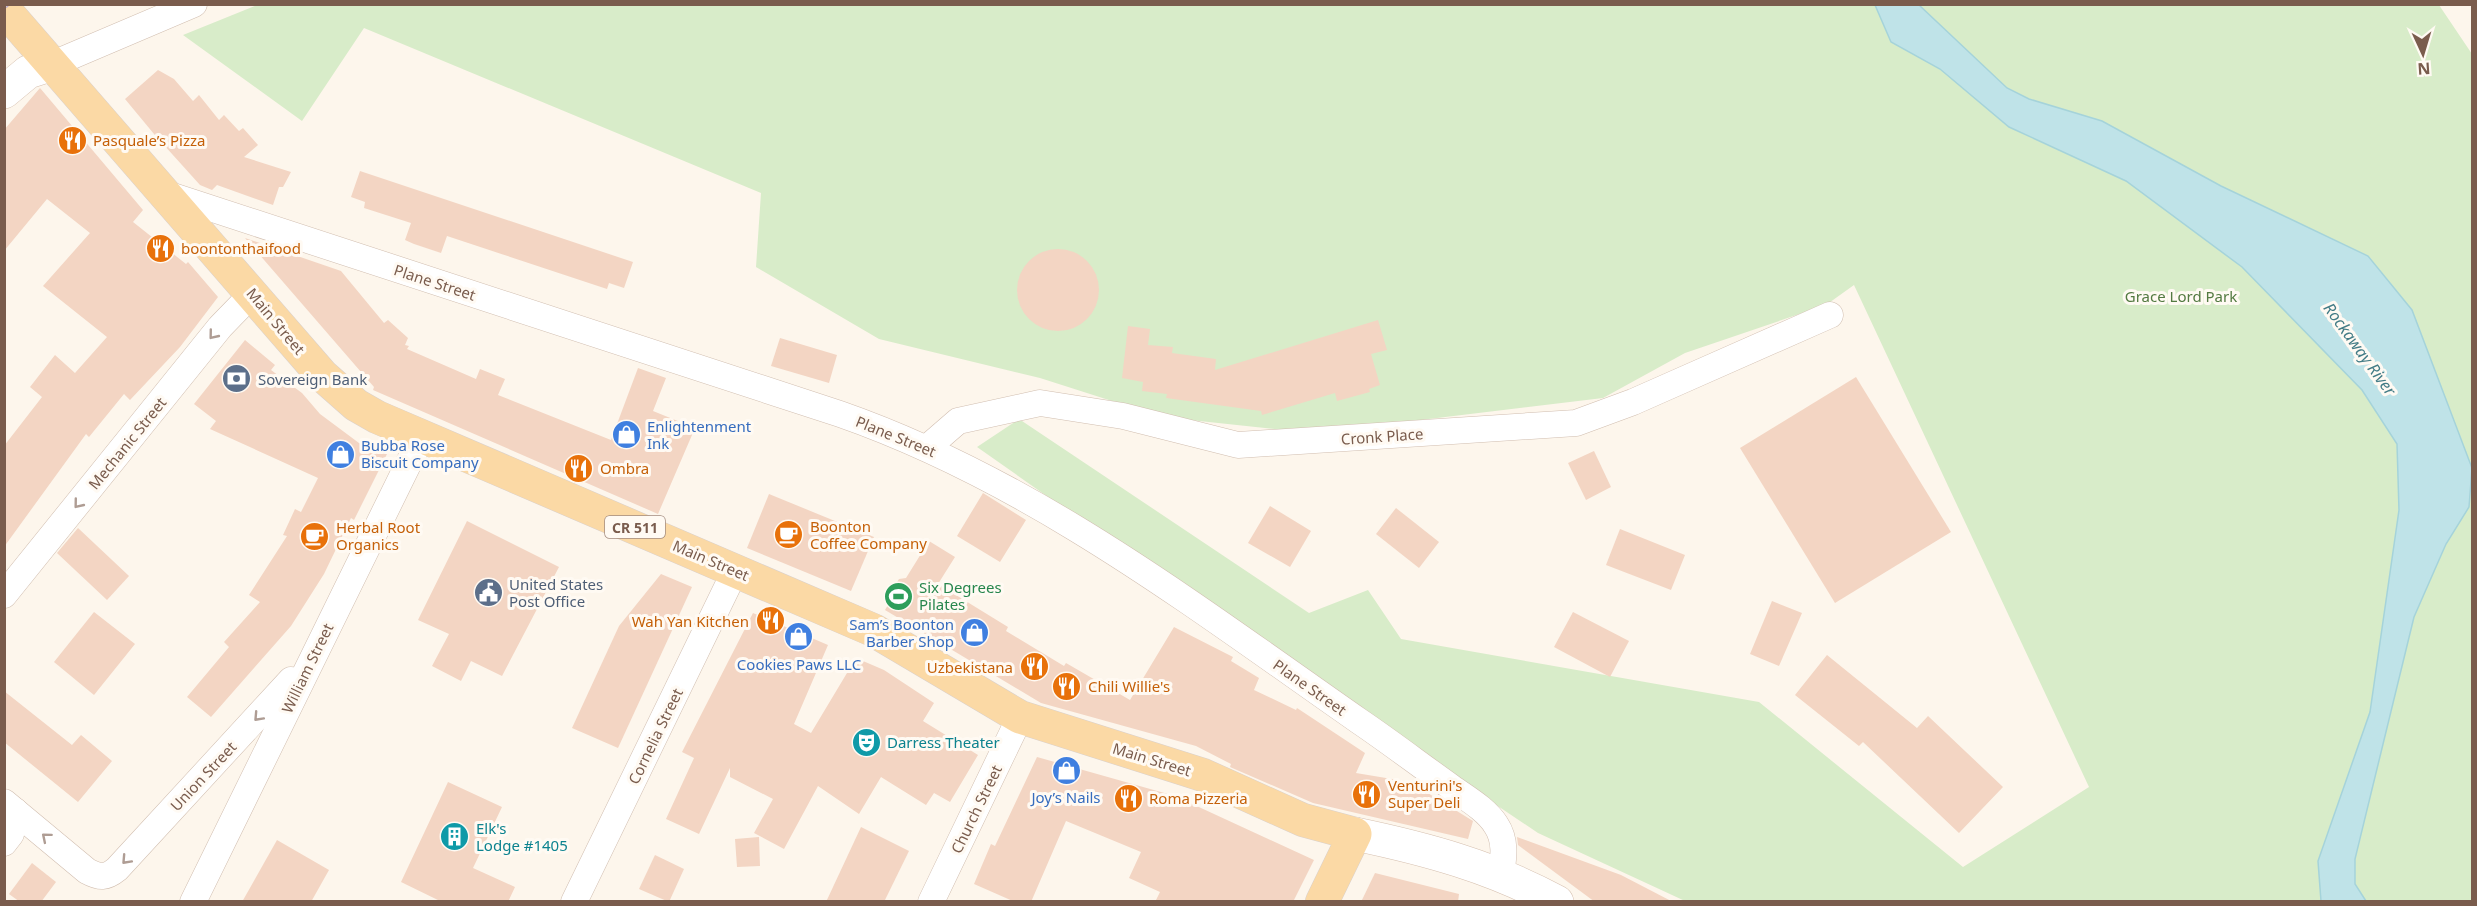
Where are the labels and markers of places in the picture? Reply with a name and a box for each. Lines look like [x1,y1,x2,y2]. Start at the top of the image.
restaurant icon: Pasquale’s Pizza [56,124,88,156]
place label: Pasquale’s Pizza [93,130,206,150]
restaurant icon: boontonthaifood [144,232,176,264]
place label: boontonthaifood [181,238,301,258]
bank icon: Sovereign Bank [221,363,253,395]
place label: Sovereign Bank [258,369,367,389]
place label: Enlightenment Ink [647,416,752,453]
shop icon: Enlightenment Ink [610,419,642,451]
place label: Bubba Rose Biscuit Company [361,435,479,472]
shop icon: Bubba Rose Biscuit Company [324,438,356,470]
restaurant icon: Ombra [563,452,595,484]
place label: Ombra [600,458,649,478]
place label: Boonton Coffee Company [810,516,927,553]
place label: Herbal Root Organics [336,517,421,554]
cafe icon: Boonton Coffee Company [773,519,805,551]
cafe icon: Herbal Root Organics [299,520,331,552]
place label: United States Post Office [509,574,603,611]
public building icon: United States Post Office [472,577,504,609]
place label: Six Degrees Pilates [919,577,1002,614]
sports icon: Six Degrees Pilates [882,580,914,612]
restaurant icon: Wah Yan Kitchen [754,605,786,637]
place label: Wah Yan Kitchen [632,611,749,631]
place label: Sam’s Boonton Barber Shop [849,614,954,651]
shop icon: Sam’s Boonton Barber Shop [959,617,991,649]
shop icon: Cookies Paws LLC [783,621,815,653]
restaurant icon: Uzbekistana [1018,651,1050,683]
place label: Cookies Paws LLC [737,654,862,674]
place label: Uzbekistana [927,657,1013,677]
restaurant icon: Chili Willie's [1051,670,1083,702]
place label: Chili Willie's [1088,676,1170,696]
theatre icon: Darress Theater [850,726,882,758]
place label: Darress Theater [887,732,1000,752]
shop icon: Joy’s Nails [1050,754,1082,786]
place label: Venturini's Super Deli [1388,775,1462,812]
restaurant icon: Venturini's Super Deli [1351,778,1383,810]
restaurant icon: Roma Pizzeria [1112,782,1144,814]
place label: Joy’s Nails [1029,787,1101,807]
place label: Roma Pizzeria [1149,788,1248,808]
place label: Elk's Lodge #1405 [476,818,568,855]
building icon: Elk's Lodge #1405 [439,821,471,853]

